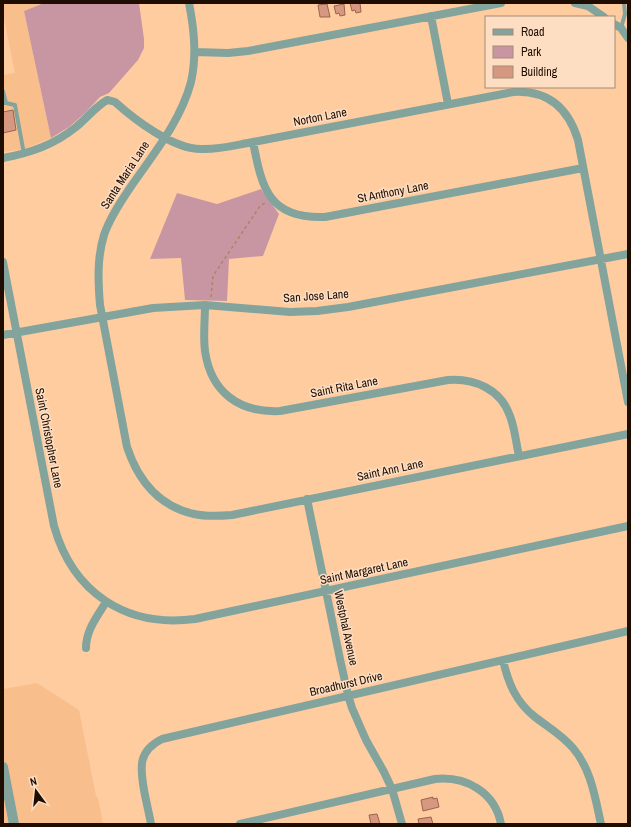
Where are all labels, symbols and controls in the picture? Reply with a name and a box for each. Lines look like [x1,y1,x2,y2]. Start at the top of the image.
legend [485,16,615,88]
text: Road [521,24,545,40]
text: Park [521,44,541,60]
text: Building [521,64,558,80]
street label: Norton Lane [292,104,348,130]
street label: Santa Maria Lane [97,138,153,212]
street label: St Anthony Lane [356,177,430,207]
street label: San Jose Lane [283,286,349,306]
street label: Saint Rita Lane [309,373,379,401]
street label: Saint Christopher Lane [31,387,67,489]
street label: Saint Ann Lane [355,455,425,485]
street label: Saint Margaret Lane [318,554,410,588]
street label: Westphal Avenue [330,589,362,667]
street label: Broadhurst Drive [308,668,384,700]
north arrow [16,771,56,811]
text: N [28,774,38,789]

